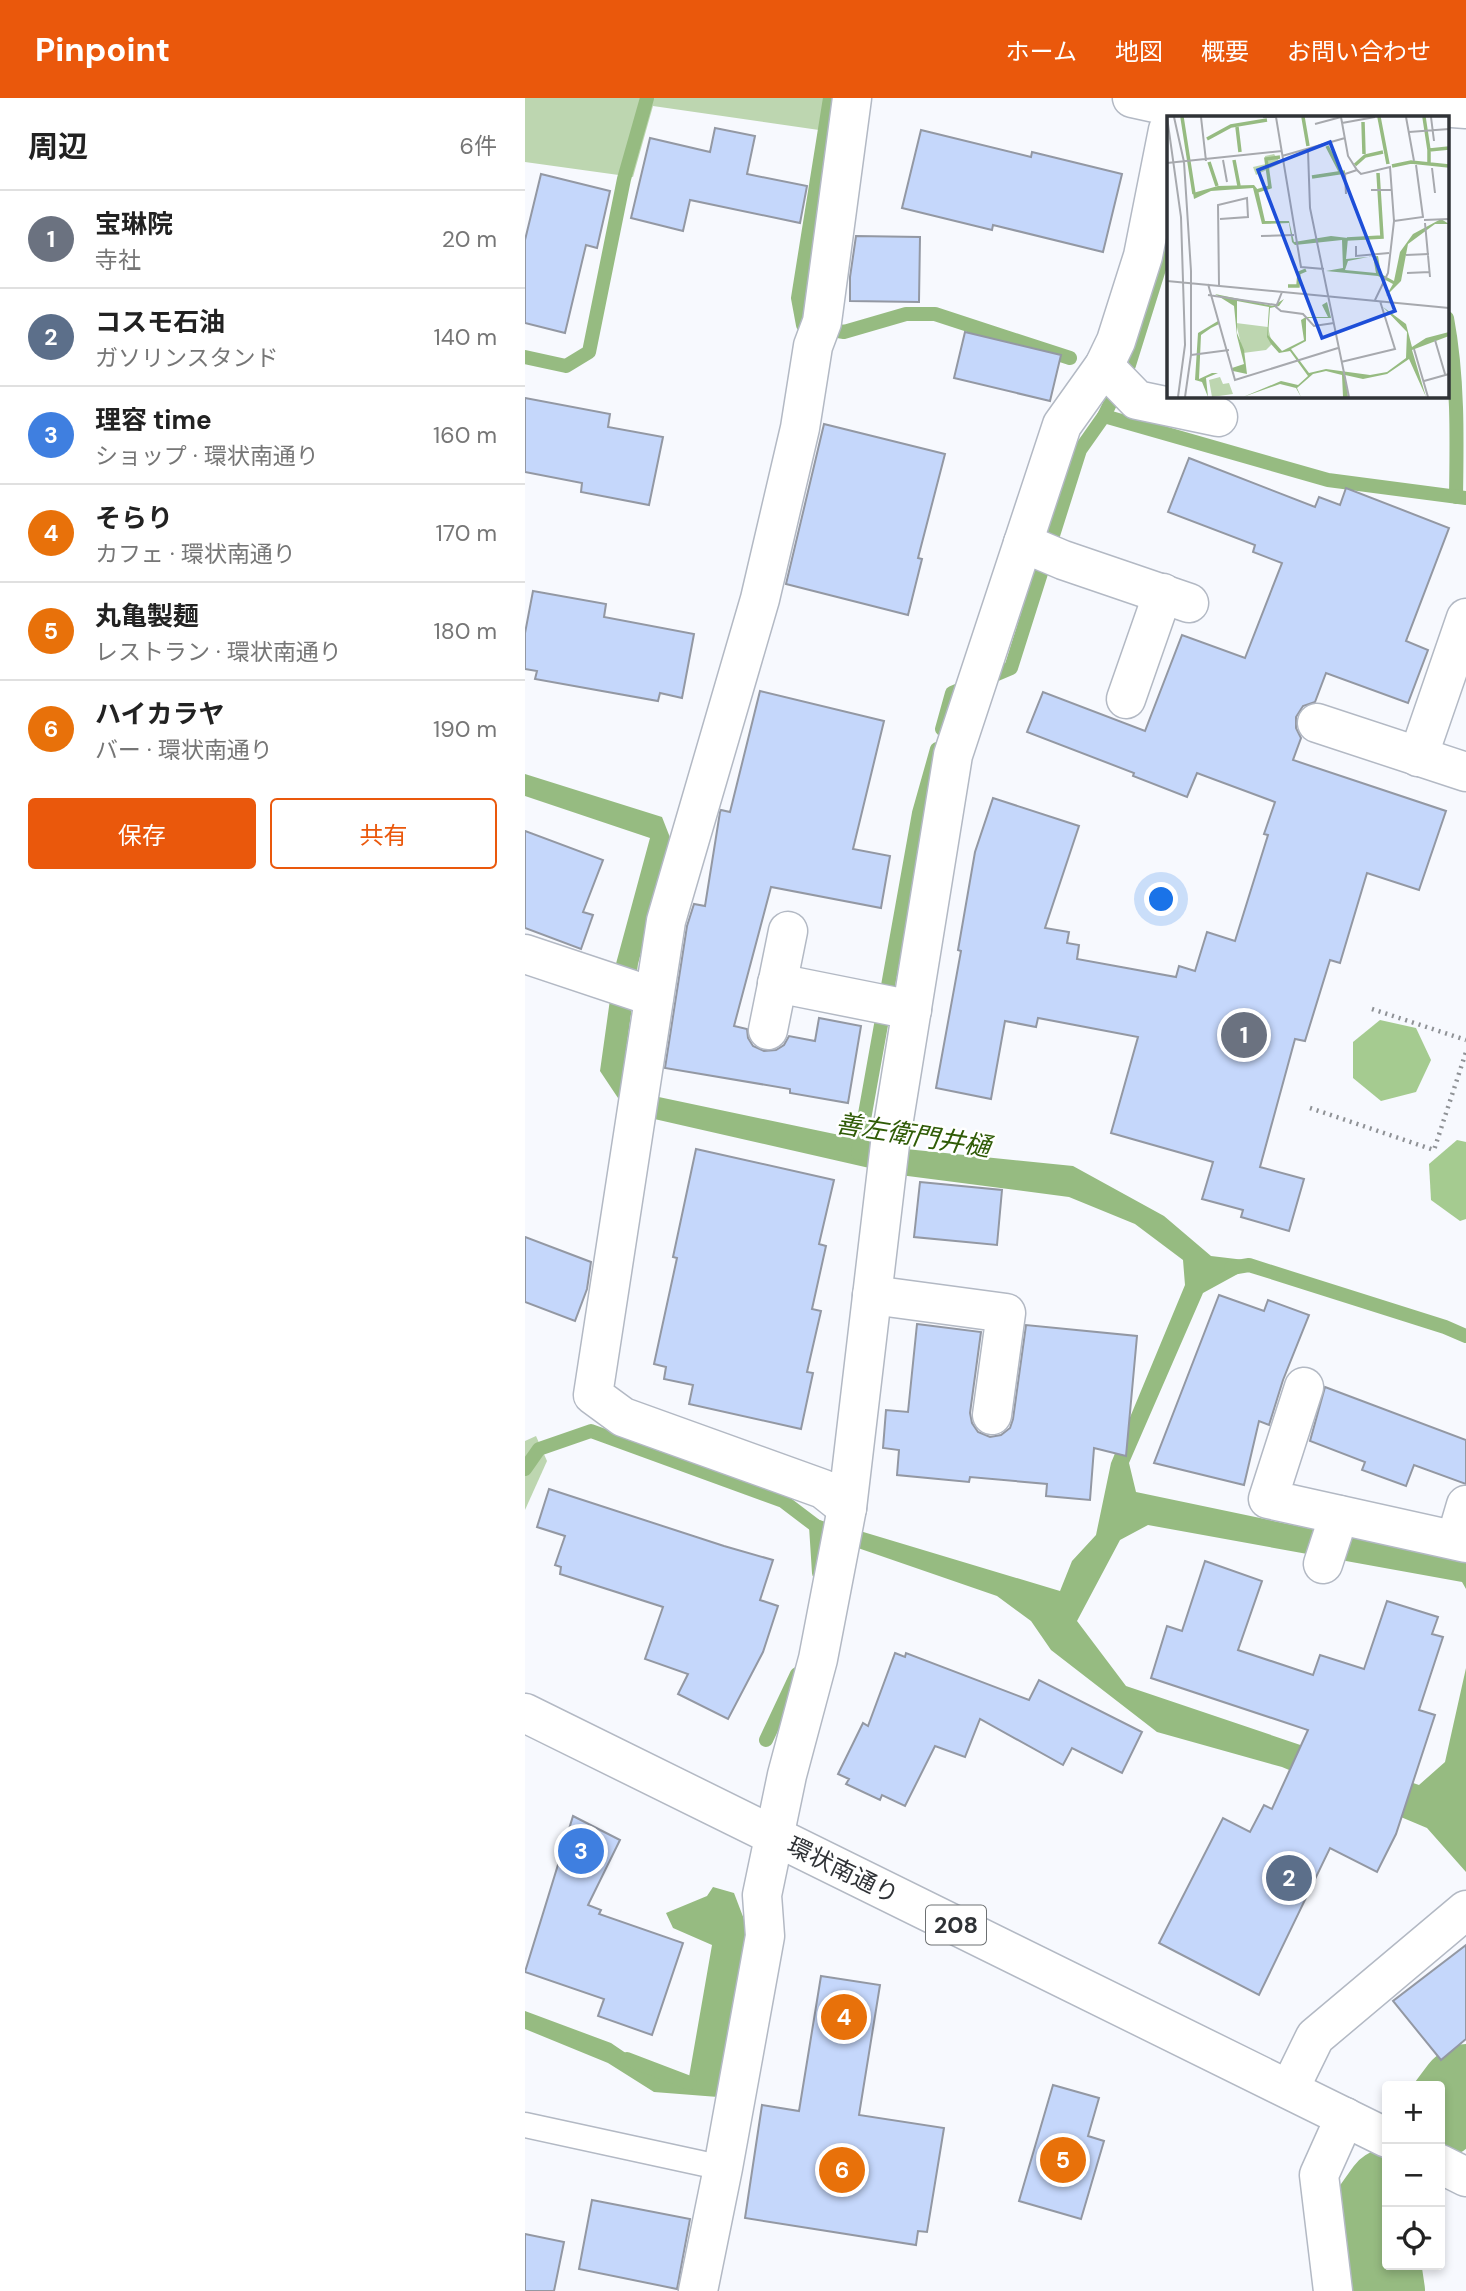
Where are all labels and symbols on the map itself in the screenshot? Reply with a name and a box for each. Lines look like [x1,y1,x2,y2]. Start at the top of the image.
inset map [1167,116,1448,397]
your location [1144,882,1178,916]
pin: 1 [1221,1009,1267,1061]
water label: 善左衛門井樋 [833,1106,997,1165]
pin: 3 [558,1825,604,1877]
street label: 環状南通り [782,1830,904,1910]
pin: 2 [1266,1852,1312,1904]
road number: 208 [926,1906,986,1944]
pin: 4 [821,1991,867,2043]
pin: 5 [1040,2134,1086,2186]
pin: 6 [819,2144,865,2196]

